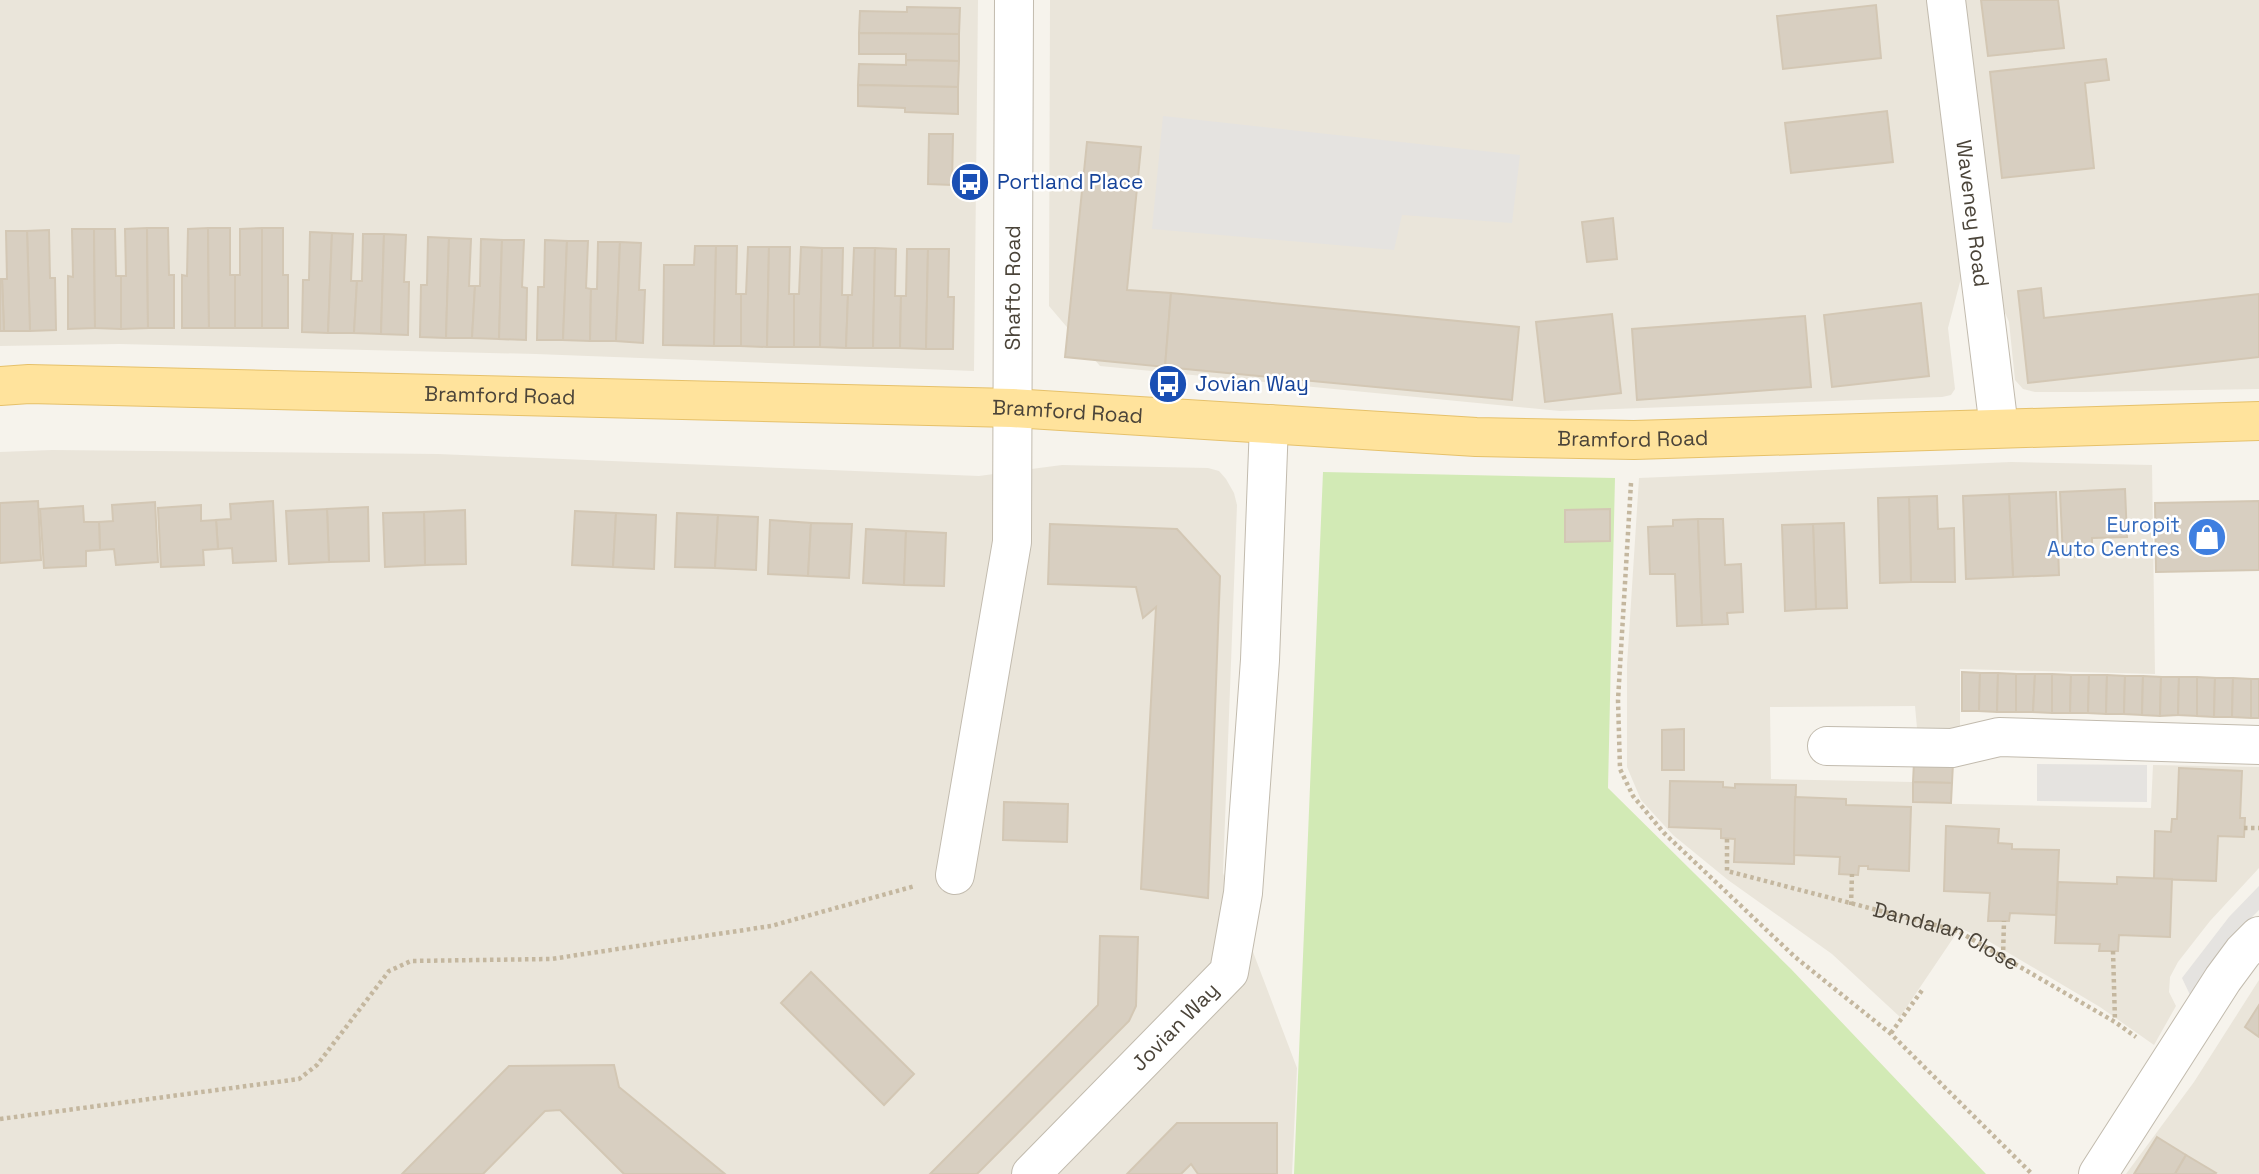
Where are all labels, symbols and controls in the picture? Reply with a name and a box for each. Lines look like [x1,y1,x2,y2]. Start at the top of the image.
street label: Waveney Road [1950,138,1995,289]
bus stop icon: Portland Place [949,161,991,203]
place label: Portland Place [997,168,1143,195]
street label: Shafto Road [999,225,1026,351]
bus stop icon: Jovian Way [1147,363,1189,405]
place label: Jovian Way [1195,370,1309,397]
street label: Bramford Road [424,380,576,410]
street label: Bramford Road [992,394,1144,429]
street label: Bramford Road [1557,424,1709,453]
place label: Europit Auto Centres [2047,511,2180,562]
shop icon: Europit Auto Centres [2186,516,2228,558]
street label: Dandalan Close [1870,896,2024,976]
street label: Jovian Way [1125,976,1224,1077]

